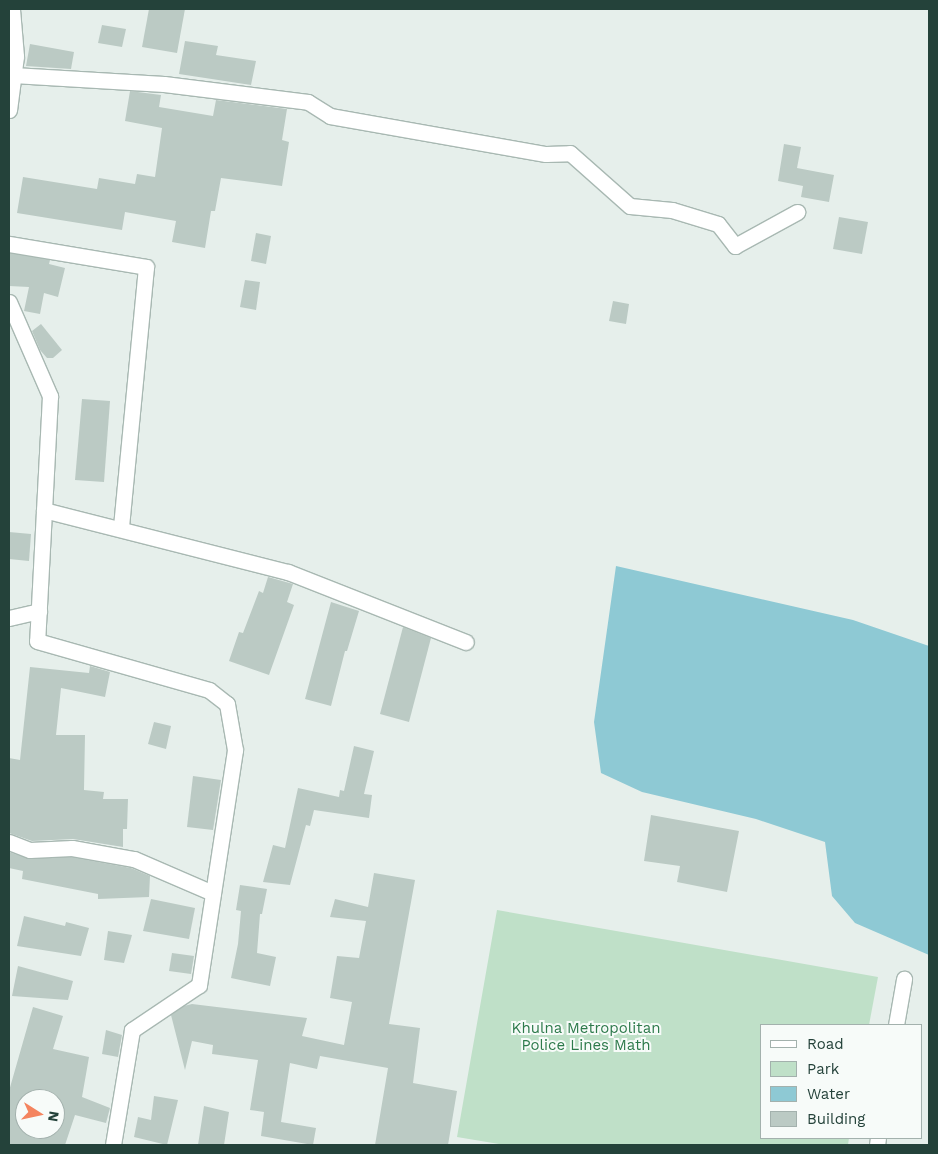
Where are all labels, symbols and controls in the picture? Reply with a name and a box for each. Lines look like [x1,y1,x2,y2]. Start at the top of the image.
park label: Khulna Metropolitan Police Lines Math [511,1019,661,1054]
legend [760,1024,923,1139]
text: Road [807,1035,844,1053]
text: Park [807,1060,839,1078]
text: Water [807,1085,850,1103]
north arrow [15,1089,65,1139]
text: N [45,1110,63,1123]
text: Building [807,1110,865,1128]

